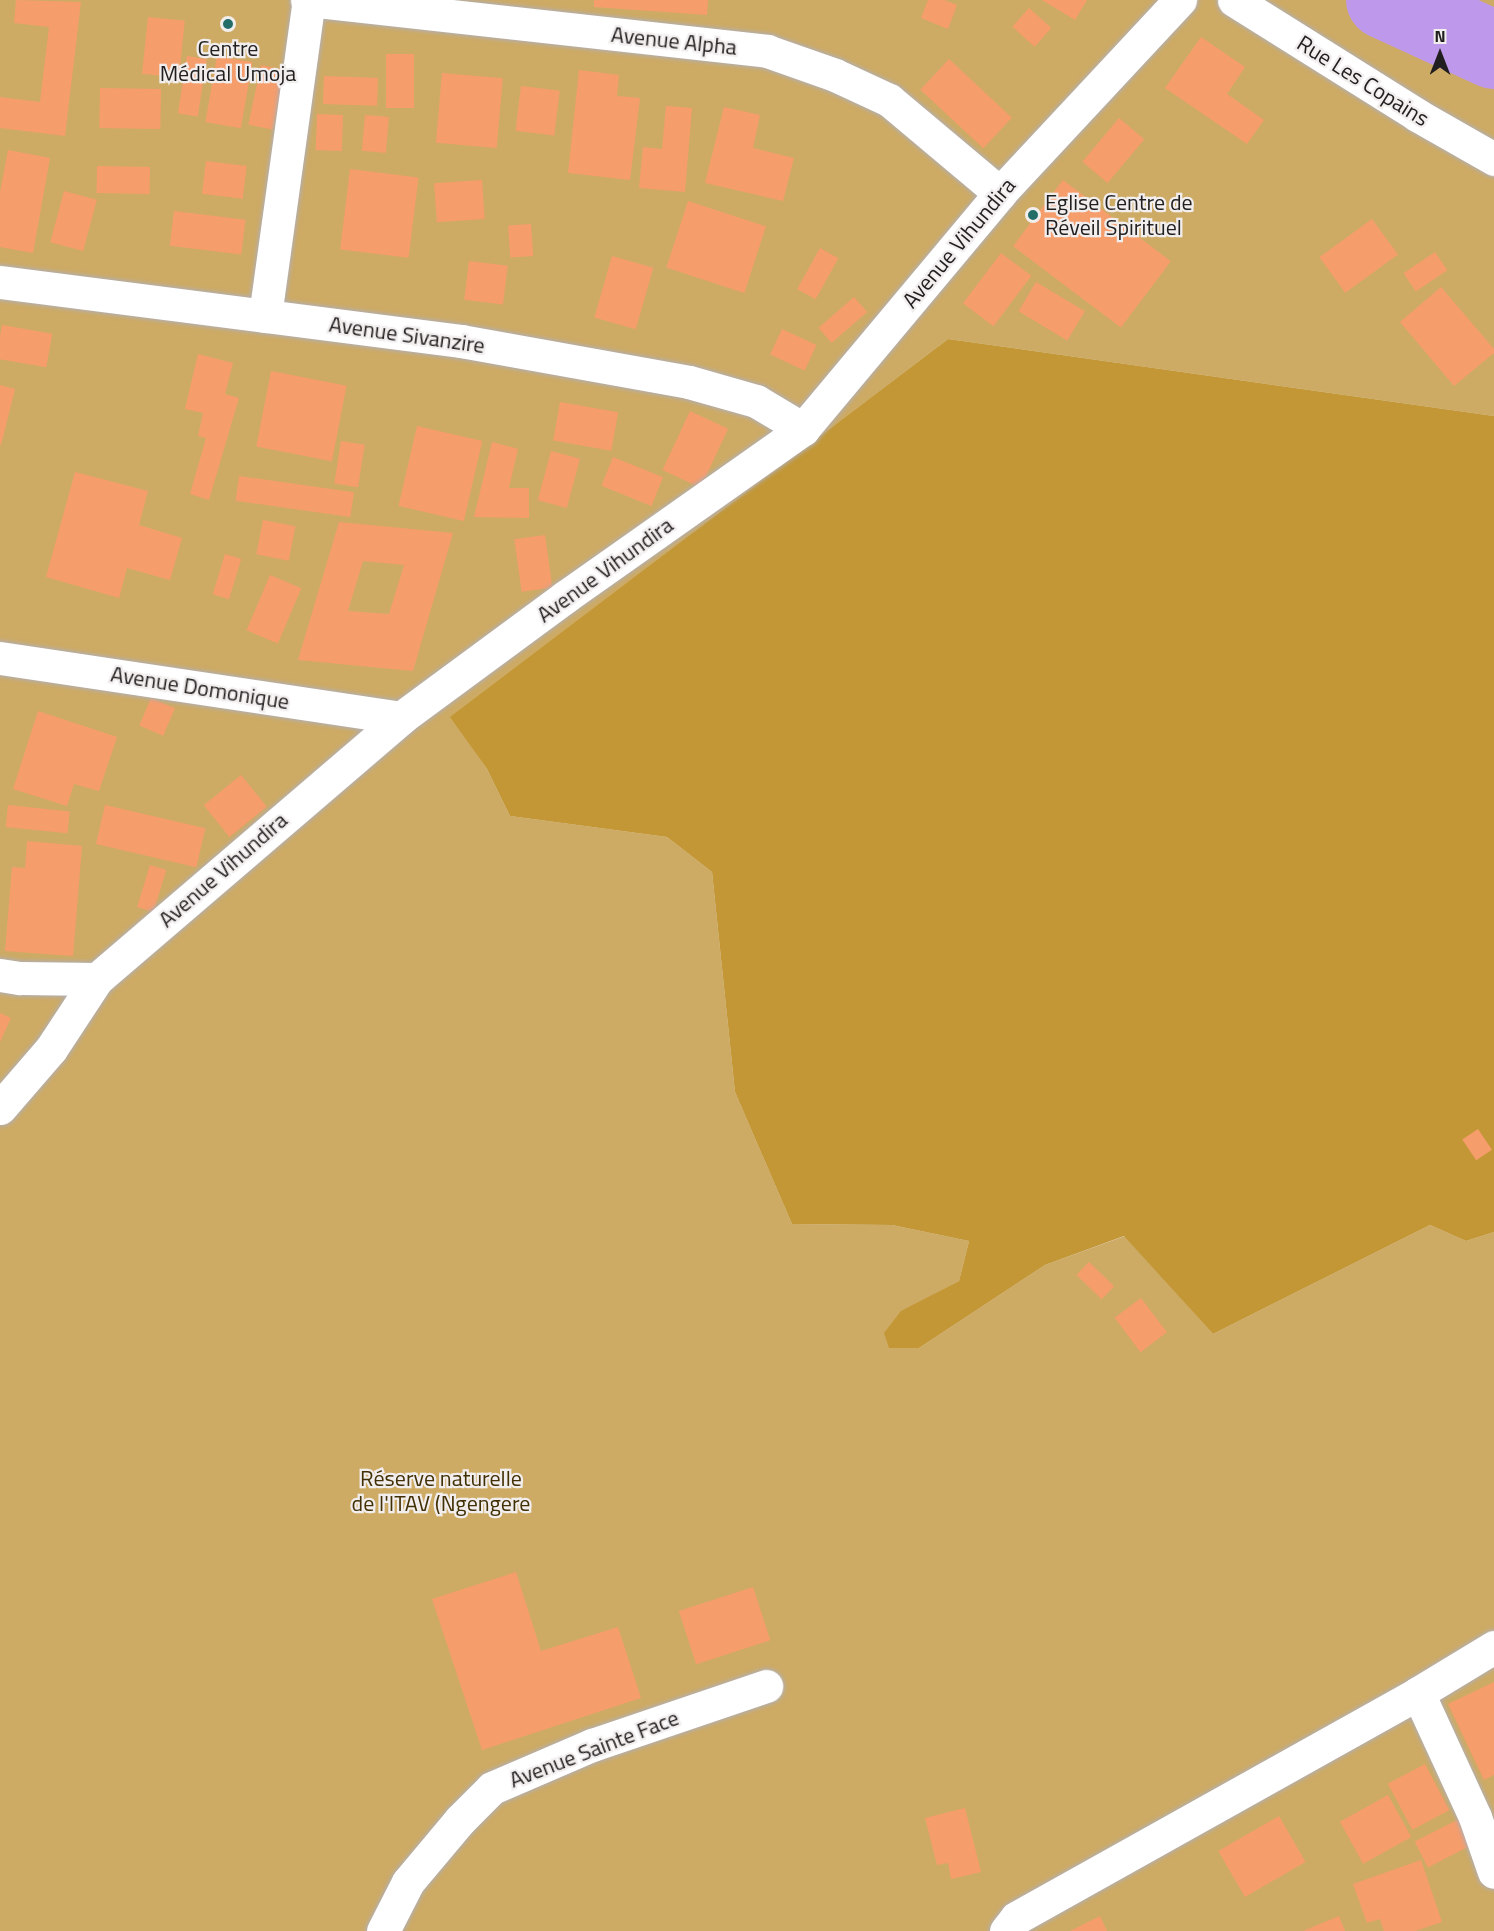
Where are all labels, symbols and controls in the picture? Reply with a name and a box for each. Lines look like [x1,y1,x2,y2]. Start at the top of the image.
marker: Centre Médical Umoja [219,15,237,33]
street label: Avenue Alpha [610,21,738,61]
north arrow [1410,24,1470,84]
text: N [1434,24,1446,48]
street label: Rue Les Copains [1292,30,1434,132]
place label: Centre Médical Umoja [160,35,296,86]
street label: Avenue Vihundira [897,173,1021,313]
place label: Eglise Centre de Réveil Spirituel [1045,189,1193,240]
marker: Eglise Centre de Réveil Spirituel [1026,208,1040,222]
street label: Avenue Sivanzire [327,311,487,359]
street label: Avenue Vihundira [532,512,678,628]
street label: Avenue Domonique [109,661,291,715]
street label: Avenue Vihundira [153,807,293,933]
park label: Réserve naturelle de l'ITAV (Ngengere [352,1465,530,1516]
street label: Avenue Sainte Face [506,1705,682,1793]

